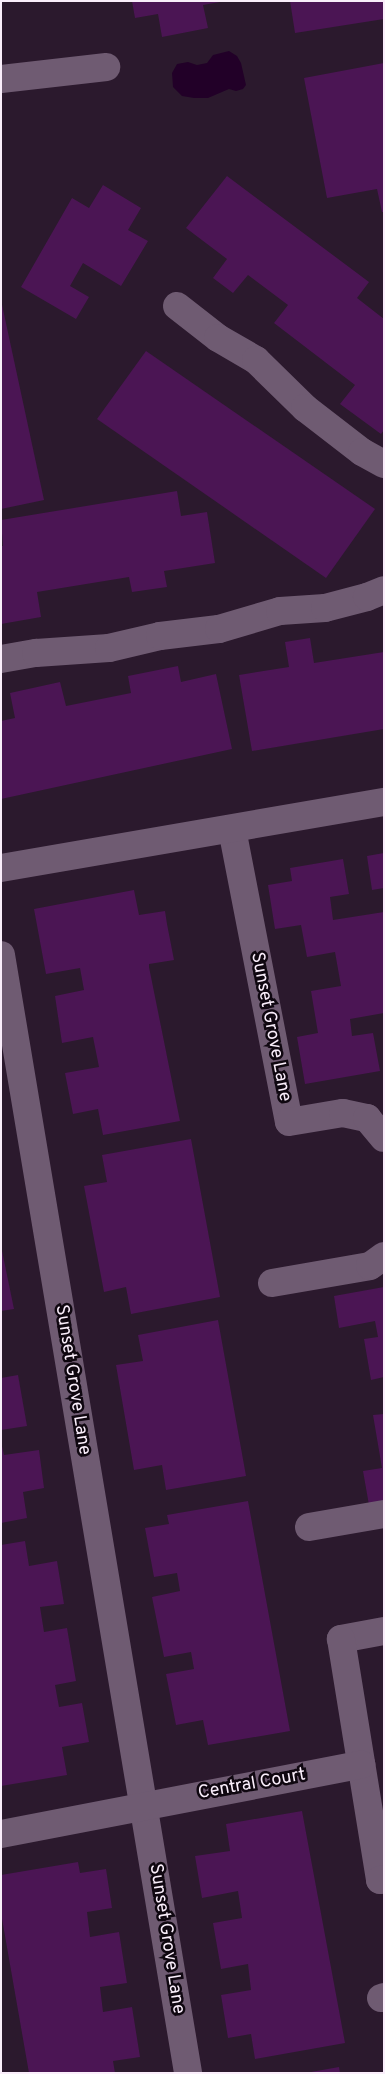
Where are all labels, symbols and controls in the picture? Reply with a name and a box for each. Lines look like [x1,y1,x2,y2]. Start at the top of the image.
street label: Sunset Grove Lane [245,950,295,1104]
street label: Sunset Grove Lane [49,1303,95,1457]
street label: Central Court [197,1765,307,1805]
street label: Sunset Grove Lane [143,1862,189,2016]

